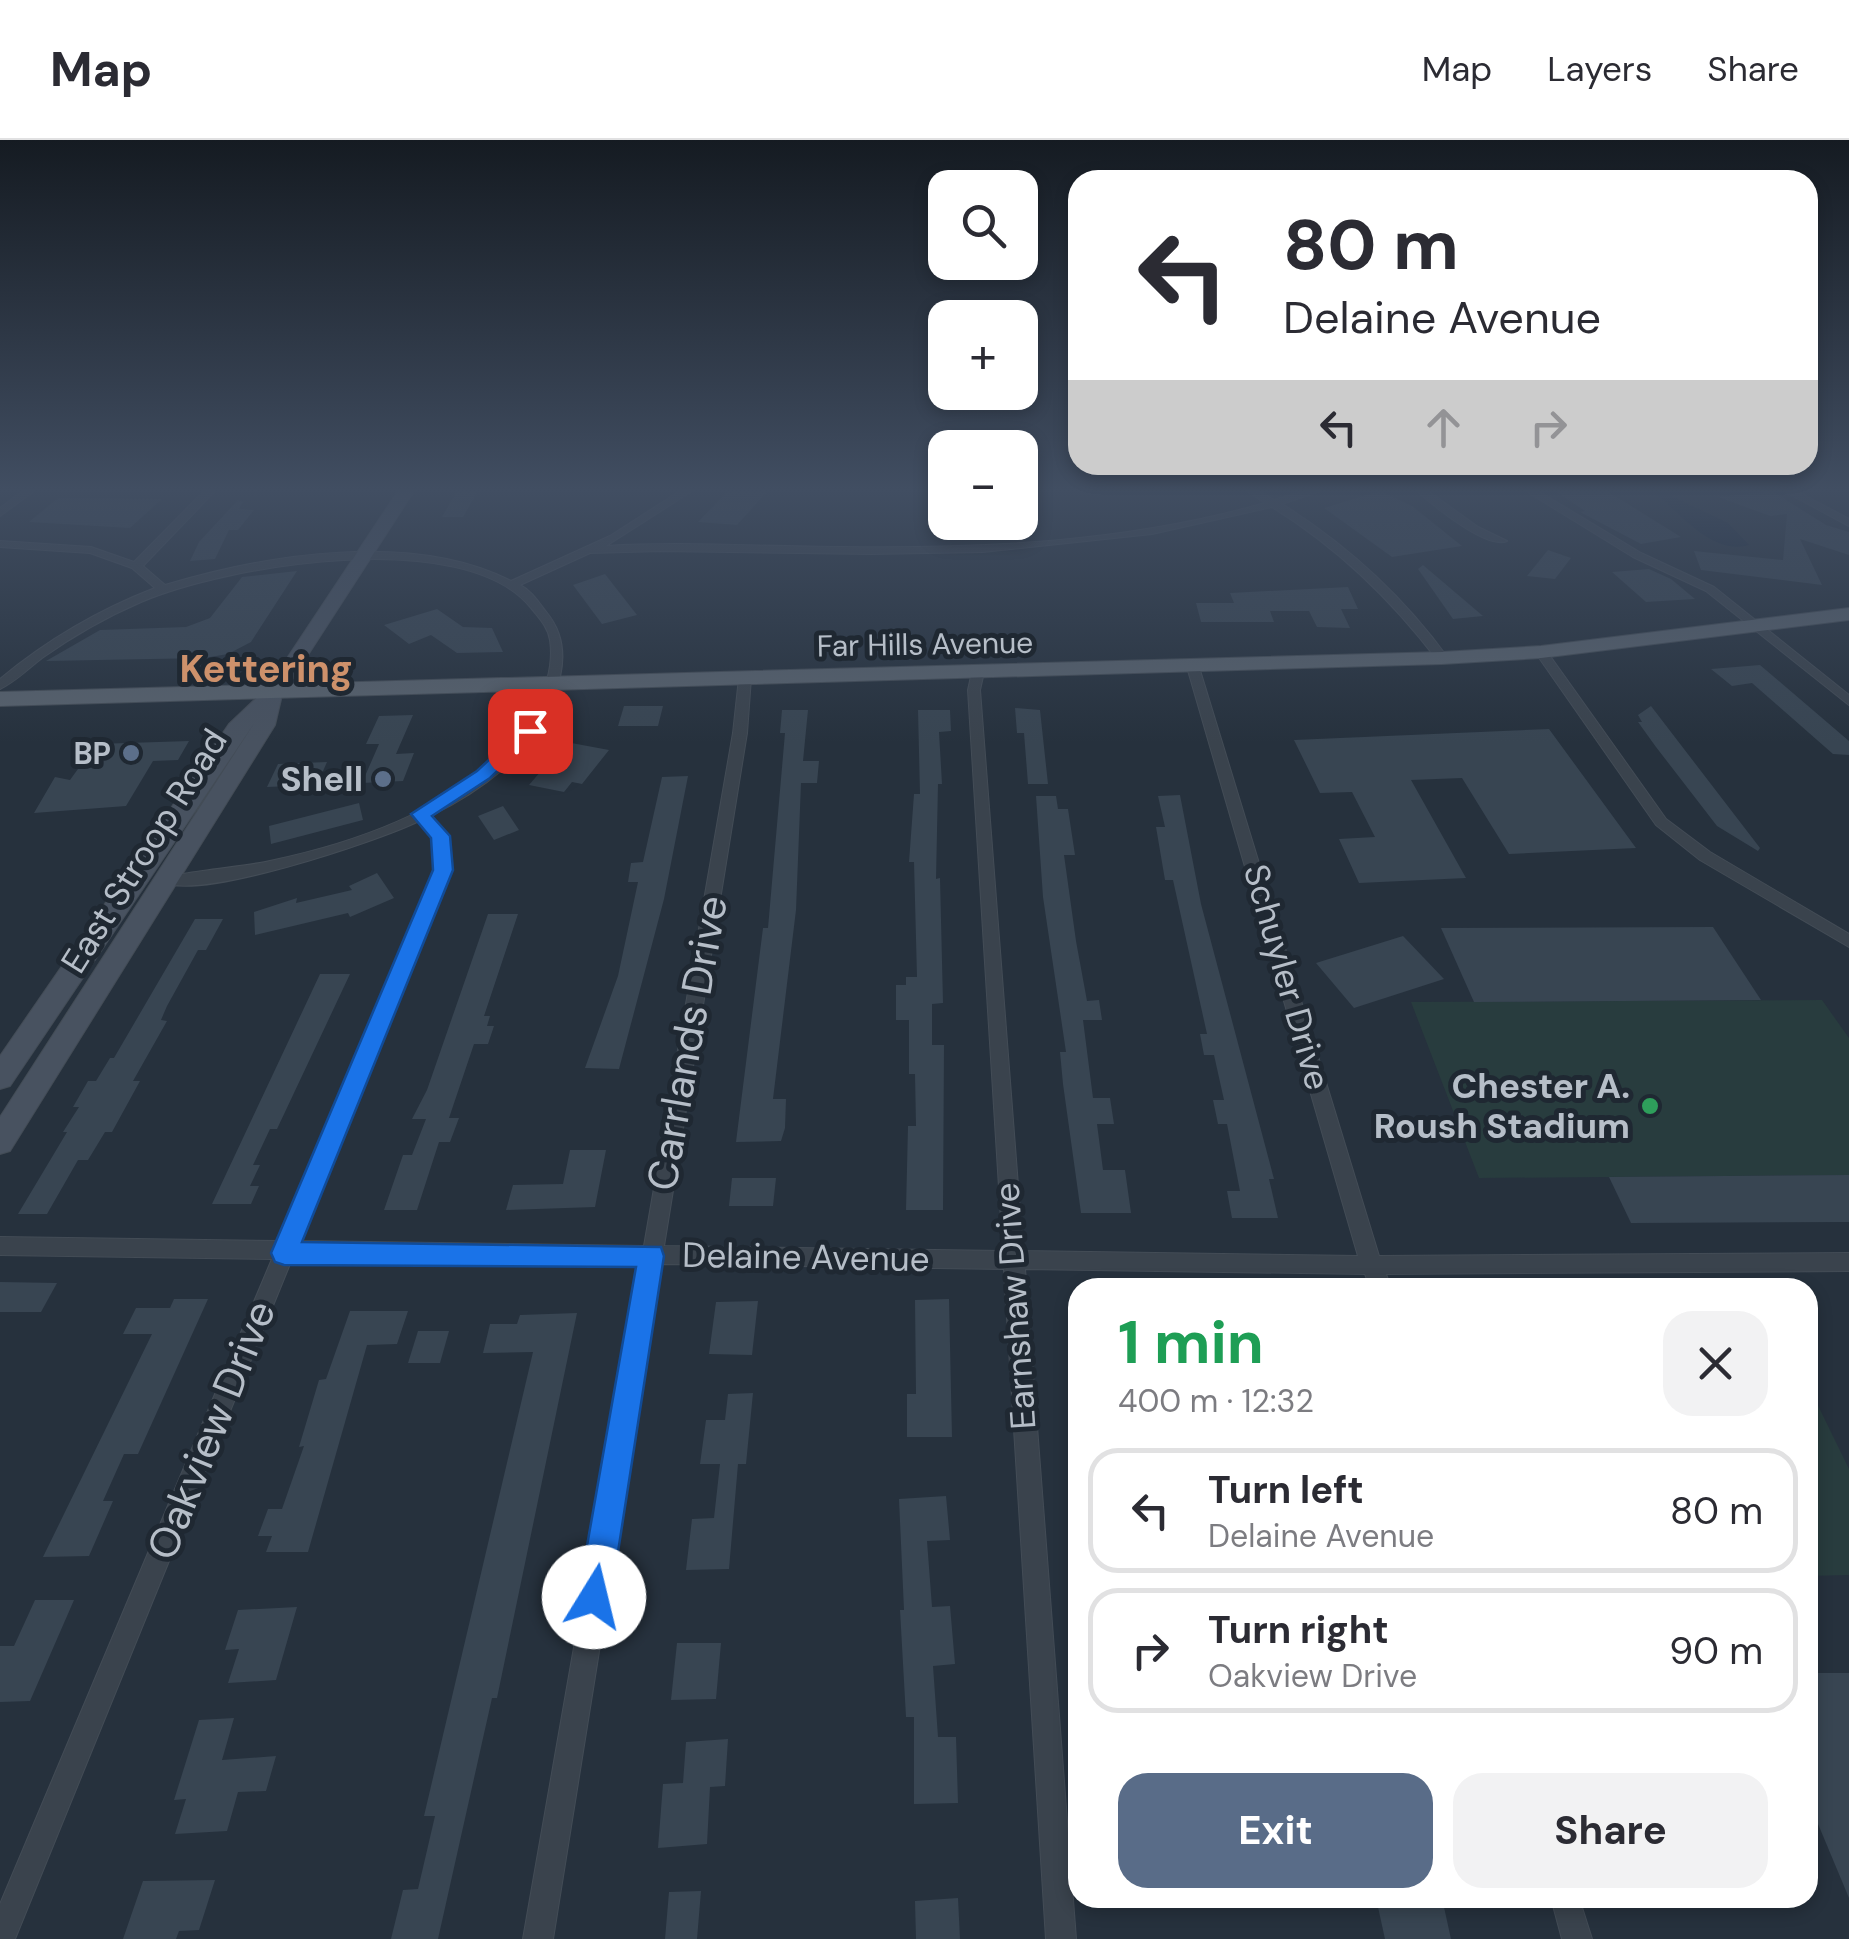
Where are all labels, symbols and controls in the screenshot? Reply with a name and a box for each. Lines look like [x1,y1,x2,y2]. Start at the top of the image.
text: Map [50,38,152,101]
text: Map [1422,46,1492,92]
text: Layers [1547,46,1652,92]
text: Share [1707,46,1799,92]
map controls [928,170,1038,540]
button: search [928,170,1038,280]
text: 80 m [1283,200,1459,291]
icon: left [1118,210,1248,340]
text: Delaine Avenue [1283,288,1601,347]
button: + [928,300,1038,410]
icon: left [1311,400,1366,455]
icon: ahead [1416,400,1471,455]
icon: right [1521,400,1576,455]
button: − [928,430,1038,540]
street label: Far Hills Avenue [816,623,1034,665]
district label: Kettering [179,644,353,694]
pin [488,689,573,774]
icon: arrive [503,704,558,759]
street label: East Stroop Road [51,720,237,982]
place label: BP [73,734,111,773]
marker: BP [120,742,142,764]
place label: Shell [280,756,363,802]
marker: Shell [372,768,394,790]
street label: Schuyler Drive [1233,859,1341,1095]
street label: Carrlands Drive [634,891,740,1195]
place label: Chester A. Roush Stadium [1374,1063,1630,1149]
marker: Chester A. Roush Stadium [1639,1095,1661,1117]
street label: Earnshaw Drive [983,1181,1047,1431]
street label: Delaine Avenue [682,1232,930,1282]
street label: Oakview Drive [134,1292,288,1568]
text: 1 min [1118,1303,1264,1382]
button: close [1663,1311,1768,1416]
text: 400 m · 12:32 [1118,1380,1314,1422]
text: Turn left [1208,1465,1364,1515]
icon: left [1123,1483,1178,1538]
text: 80 m [1670,1486,1763,1536]
text: Delaine Avenue [1208,1515,1434,1557]
position arrow [542,1545,646,1649]
text: Turn right [1208,1605,1389,1655]
icon: right [1123,1623,1178,1678]
text: 90 m [1669,1626,1763,1676]
text: Oakview Drive [1208,1655,1417,1697]
button: Exit [1118,1773,1433,1888]
button: Share [1453,1773,1768,1888]

